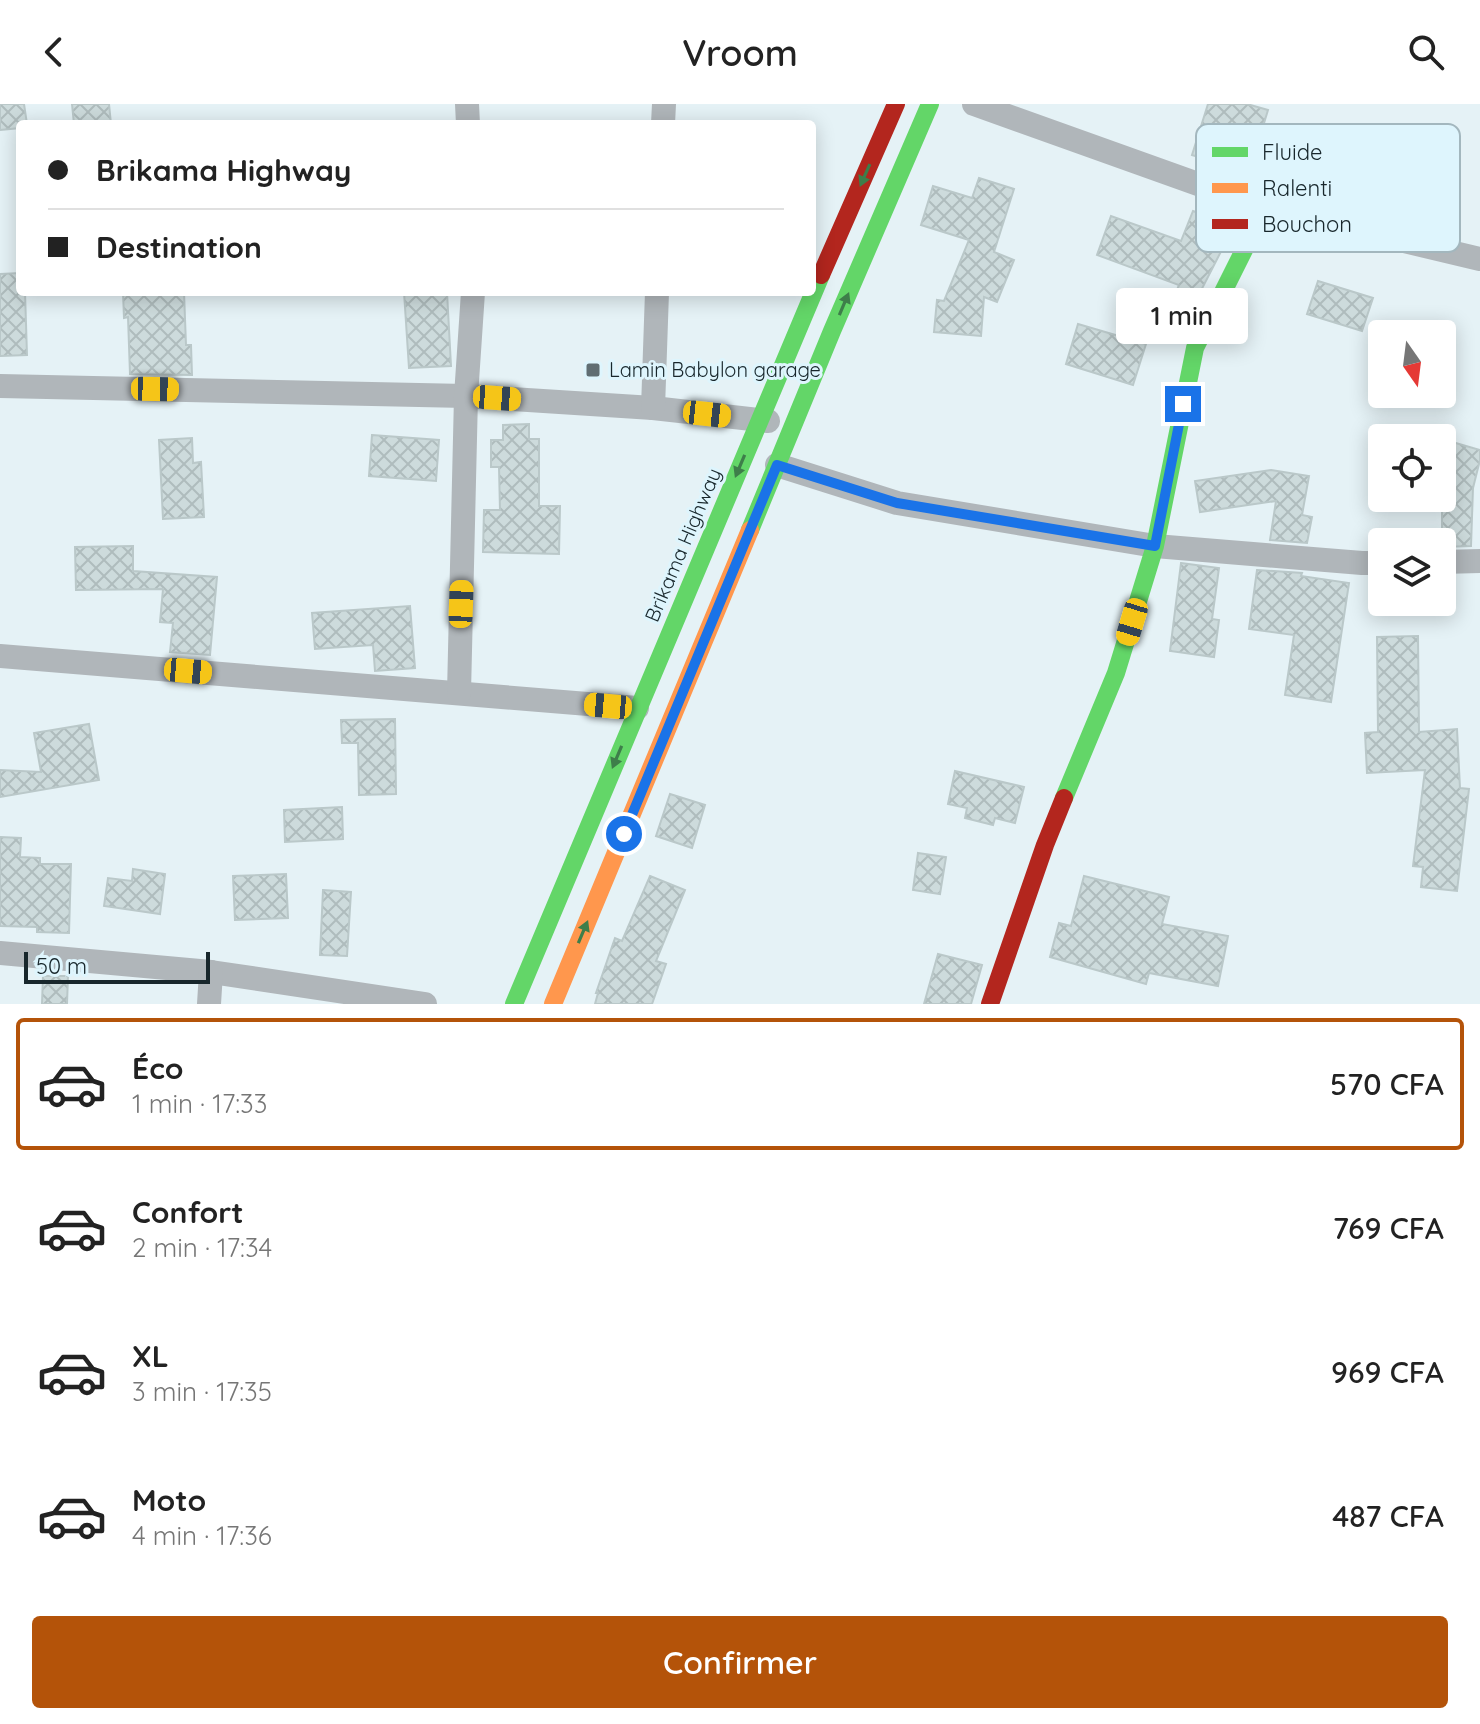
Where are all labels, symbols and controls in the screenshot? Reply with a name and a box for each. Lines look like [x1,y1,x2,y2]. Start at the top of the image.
icon: back [32,30,76,74]
text: Vroom [682,30,798,75]
icon: search [1404,30,1448,74]
legend [1196,124,1460,252]
text: Fluide [1262,138,1322,166]
text: Brikama Highway [96,151,351,189]
one-way arrow [858,164,871,187]
text: Ralenti [1262,174,1332,202]
text: Bouchon [1262,210,1352,238]
text: Destination [96,228,262,266]
callout: 1 min [1117,288,1249,344]
one-way arrow [837,292,850,316]
text: 1 min [1151,299,1213,332]
north arrow [1368,320,1456,408]
map controls [1368,320,1456,616]
place label: Lamin Babylon garage [609,357,821,382]
marker: Lamin Babylon garage [584,361,602,379]
car [131,377,179,401]
car [472,384,522,412]
route end [1165,386,1201,422]
car [682,400,732,428]
button: locate [1368,424,1456,512]
one-way arrow [734,454,747,478]
street label: Brikama Highway [639,464,726,625]
button: layers [1368,528,1456,616]
car [448,580,474,628]
car [1114,596,1150,648]
car [163,657,213,685]
car [583,692,633,720]
one-way arrow [610,745,623,769]
route start [606,816,642,852]
one-way arrow [576,920,589,944]
scale bar [24,948,210,984]
text: 50 m [36,952,87,980]
icon: car [36,1048,108,1120]
text: Éco [132,1049,183,1087]
text: 570 CFA [1330,1065,1444,1103]
text: 1 min · 17:33 [132,1087,267,1120]
icon: car [36,1192,108,1264]
text: Confort [132,1193,244,1231]
text: 769 CFA [1333,1209,1444,1247]
text: 2 min · 17:34 [132,1231,272,1264]
icon: car [36,1336,108,1408]
text: XL [132,1337,169,1375]
text: 969 CFA [1331,1353,1444,1391]
text: 3 min · 17:35 [132,1375,272,1408]
icon: car [36,1480,108,1552]
text: Moto [132,1481,206,1519]
text: 487 CFA [1332,1497,1444,1535]
text: 4 min · 17:36 [132,1519,272,1552]
button: Confirmer [32,1616,1448,1708]

